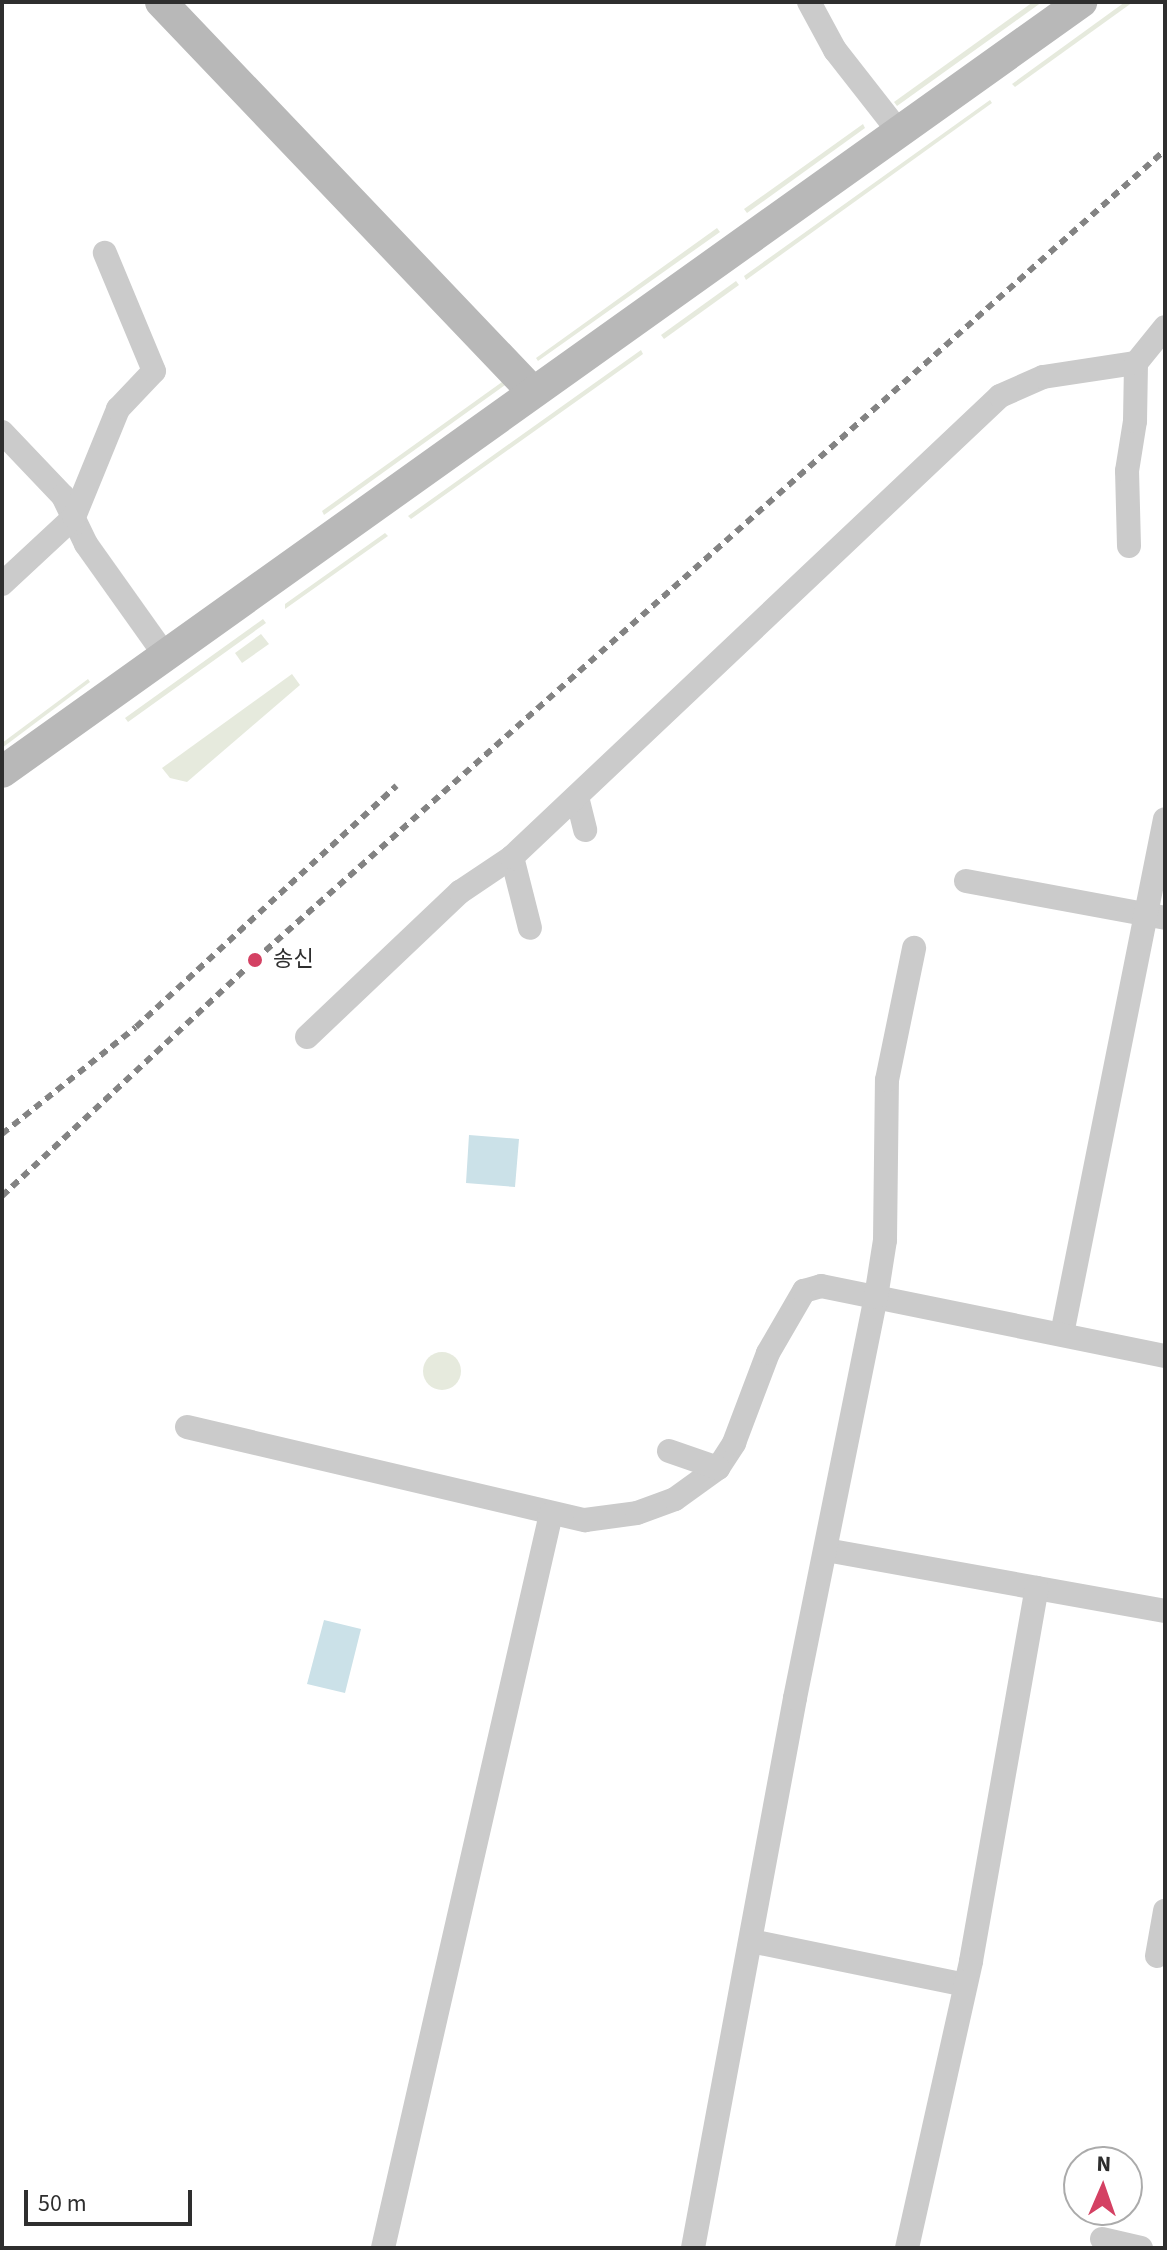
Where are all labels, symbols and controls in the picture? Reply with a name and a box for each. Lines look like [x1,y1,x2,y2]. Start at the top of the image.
place label: 송신 [273,947,313,973]
marker: 송신 [244,949,266,971]
north arrow [1063,2146,1143,2226]
text: N [1096,2148,1112,2180]
scale bar [28,2174,196,2224]
text: 50 m [38,2186,87,2221]

